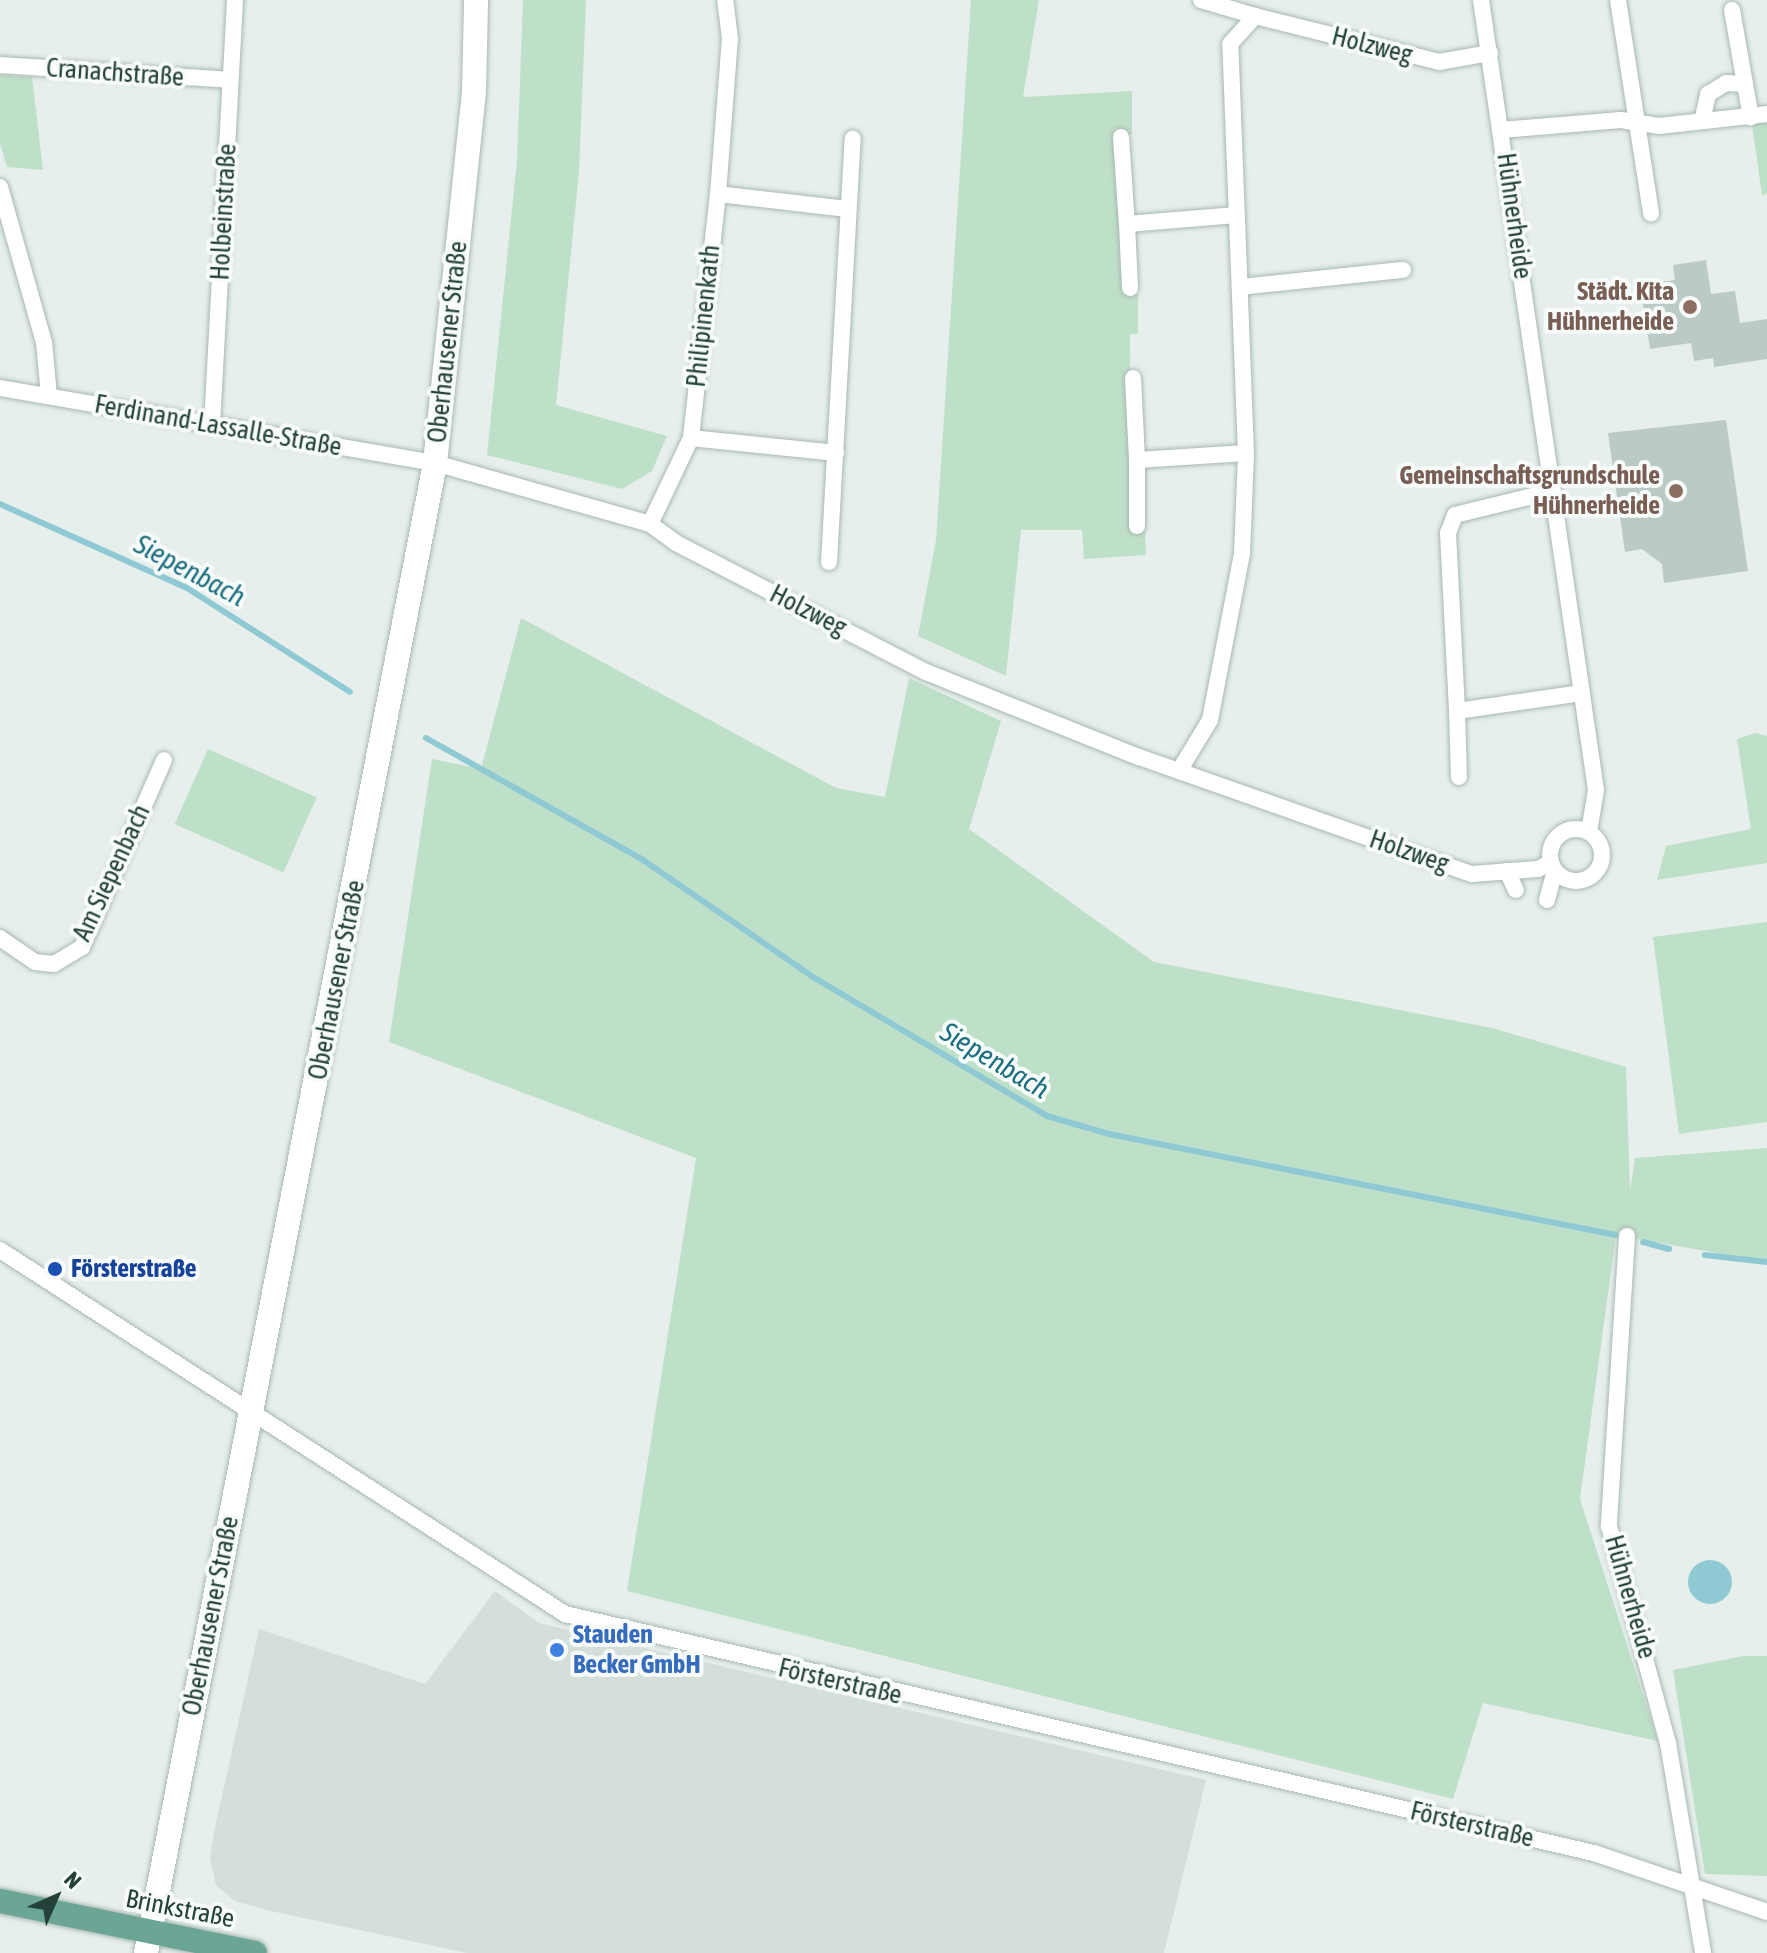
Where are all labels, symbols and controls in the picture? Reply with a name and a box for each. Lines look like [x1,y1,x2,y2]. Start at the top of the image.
street label: Holzweg [1329,21,1415,71]
street label: Cranachstraße [45,53,185,93]
street label: Holbeinstraße [205,143,243,281]
street label: Hühnerheide [1490,151,1538,281]
street label: Oberhausener Straße [422,240,474,444]
street label: Philipinenkath [681,243,727,389]
place label: Städt. Kita Hühnerheide [1547,276,1674,338]
marker: Städt. Kita Hühnerheide [1681,298,1699,316]
street label: Ferdinand-Lassalle-Straße [92,389,344,463]
place label: Gemeinschaftsgrundschule Hühnerheide [1399,460,1660,522]
marker: Gemeinschaftsgrundschule Hühnerheide [1667,482,1685,500]
water label: Siepenbach [129,527,251,613]
street label: Holzweg [764,579,852,643]
street label: Am Siepenbach [67,800,157,946]
street label: Holzweg [1365,824,1453,880]
street label: Oberhausener Straße [302,878,372,1082]
water label: Siepenbach [935,1015,1055,1105]
place label: Försterstraße [71,1253,197,1285]
marker: Försterstraße [46,1260,64,1278]
street label: Oberhausener Straße [176,1514,246,1718]
street label: Hühnerheide [1598,1532,1662,1662]
place label: Stauden Becker GmbH [573,1619,701,1680]
marker: Stauden Becker GmbH [548,1641,566,1659]
street label: Försterstraße [775,1653,905,1711]
street label: Försterstraße [1407,1796,1537,1854]
north arrow [16,1857,96,1937]
text: N [59,1866,87,1894]
street label: Brinkstraße [123,1883,237,1935]

